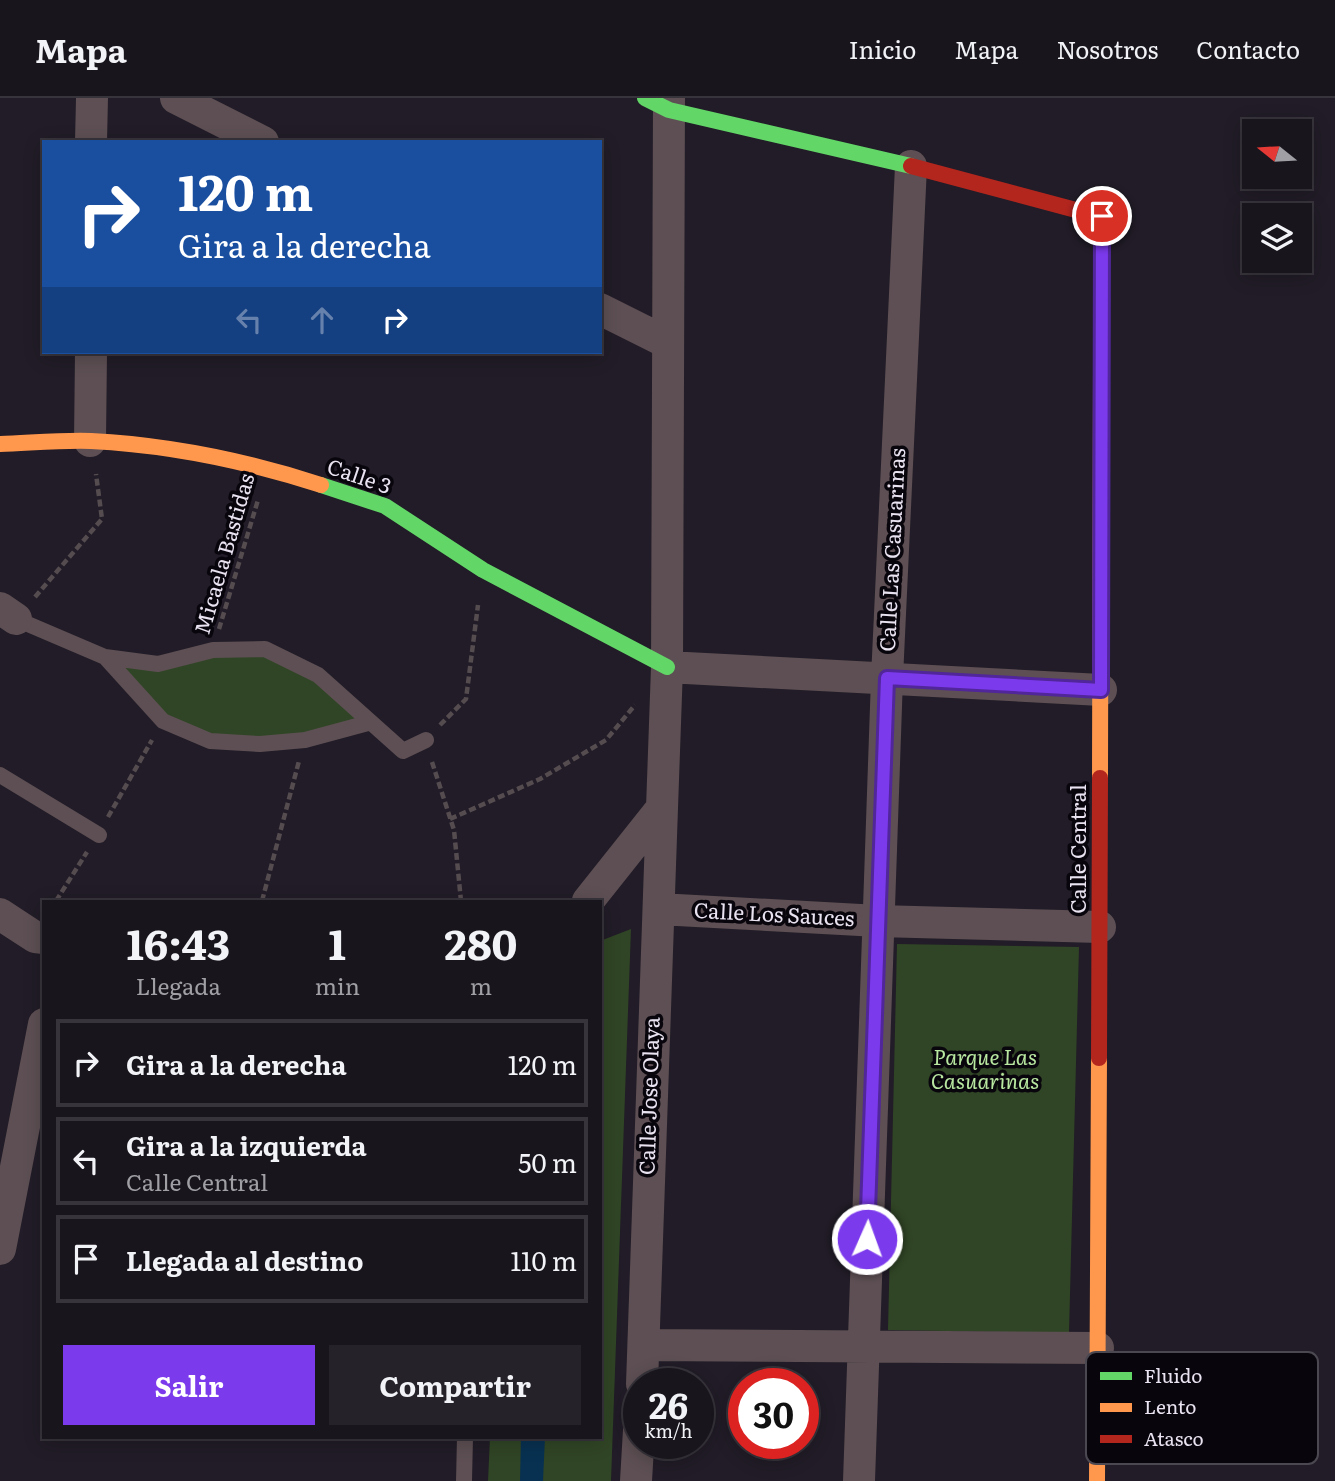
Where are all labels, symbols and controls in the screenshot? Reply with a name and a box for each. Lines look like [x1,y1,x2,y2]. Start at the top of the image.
text: Mapa [35,24,127,73]
text: Inicio [849,31,916,66]
text: Mapa [954,31,1018,66]
text: Nosotros [1056,31,1158,66]
text: Contacto [1196,31,1300,66]
north arrow [1242,119,1312,189]
map controls [1242,119,1312,273]
text: 120 m [178,153,313,226]
icon: right [63,168,154,259]
pin [1072,186,1132,246]
icon: arrive [1083,197,1121,235]
button: layers [1242,203,1312,273]
text: Gira a la derecha [178,220,431,268]
icon: left [230,301,268,339]
icon: ahead [303,301,341,339]
icon: right [376,301,414,339]
street label: Calle Las Casuarinas [870,447,911,652]
street label: Calle 3 [323,449,396,500]
street label: Micaela Bastidas [185,469,260,637]
street label: Calle Central [1061,784,1092,914]
street label: Calle Los Sauces [693,893,855,932]
text: 16:43 [126,911,230,973]
text: 1 [329,911,346,973]
text: 280 [444,911,518,973]
text: Llegada [136,968,221,1002]
text: min [315,968,360,1002]
text: m [470,968,492,1002]
street label: Calle Jose Olaya [629,1016,666,1176]
park label: Parque Las Casuarinas [931,1040,1039,1095]
icon: right [67,1044,105,1082]
text: Gira a la derecha [126,1044,346,1083]
text: 120 m [508,1044,577,1083]
text: Gira a la izquierda [126,1125,367,1164]
icon: left [67,1142,105,1180]
text: 50 m [518,1142,577,1181]
text: Calle Central [126,1164,268,1198]
position arrow [830,1202,904,1276]
icon: arrive [67,1240,105,1278]
text: Llegada al destino [126,1240,363,1279]
text: 110 m [510,1240,577,1279]
button: Salir [63,1345,315,1425]
button: Compartir [329,1345,581,1425]
legend [1086,1352,1318,1464]
text: Fluido [1144,1361,1202,1389]
speed limit sign: 30 [728,1368,819,1459]
text: 26 [649,1378,688,1430]
text: Lento [1144,1392,1197,1420]
text: km/h [645,1417,692,1444]
text: Atasco [1144,1424,1204,1452]

